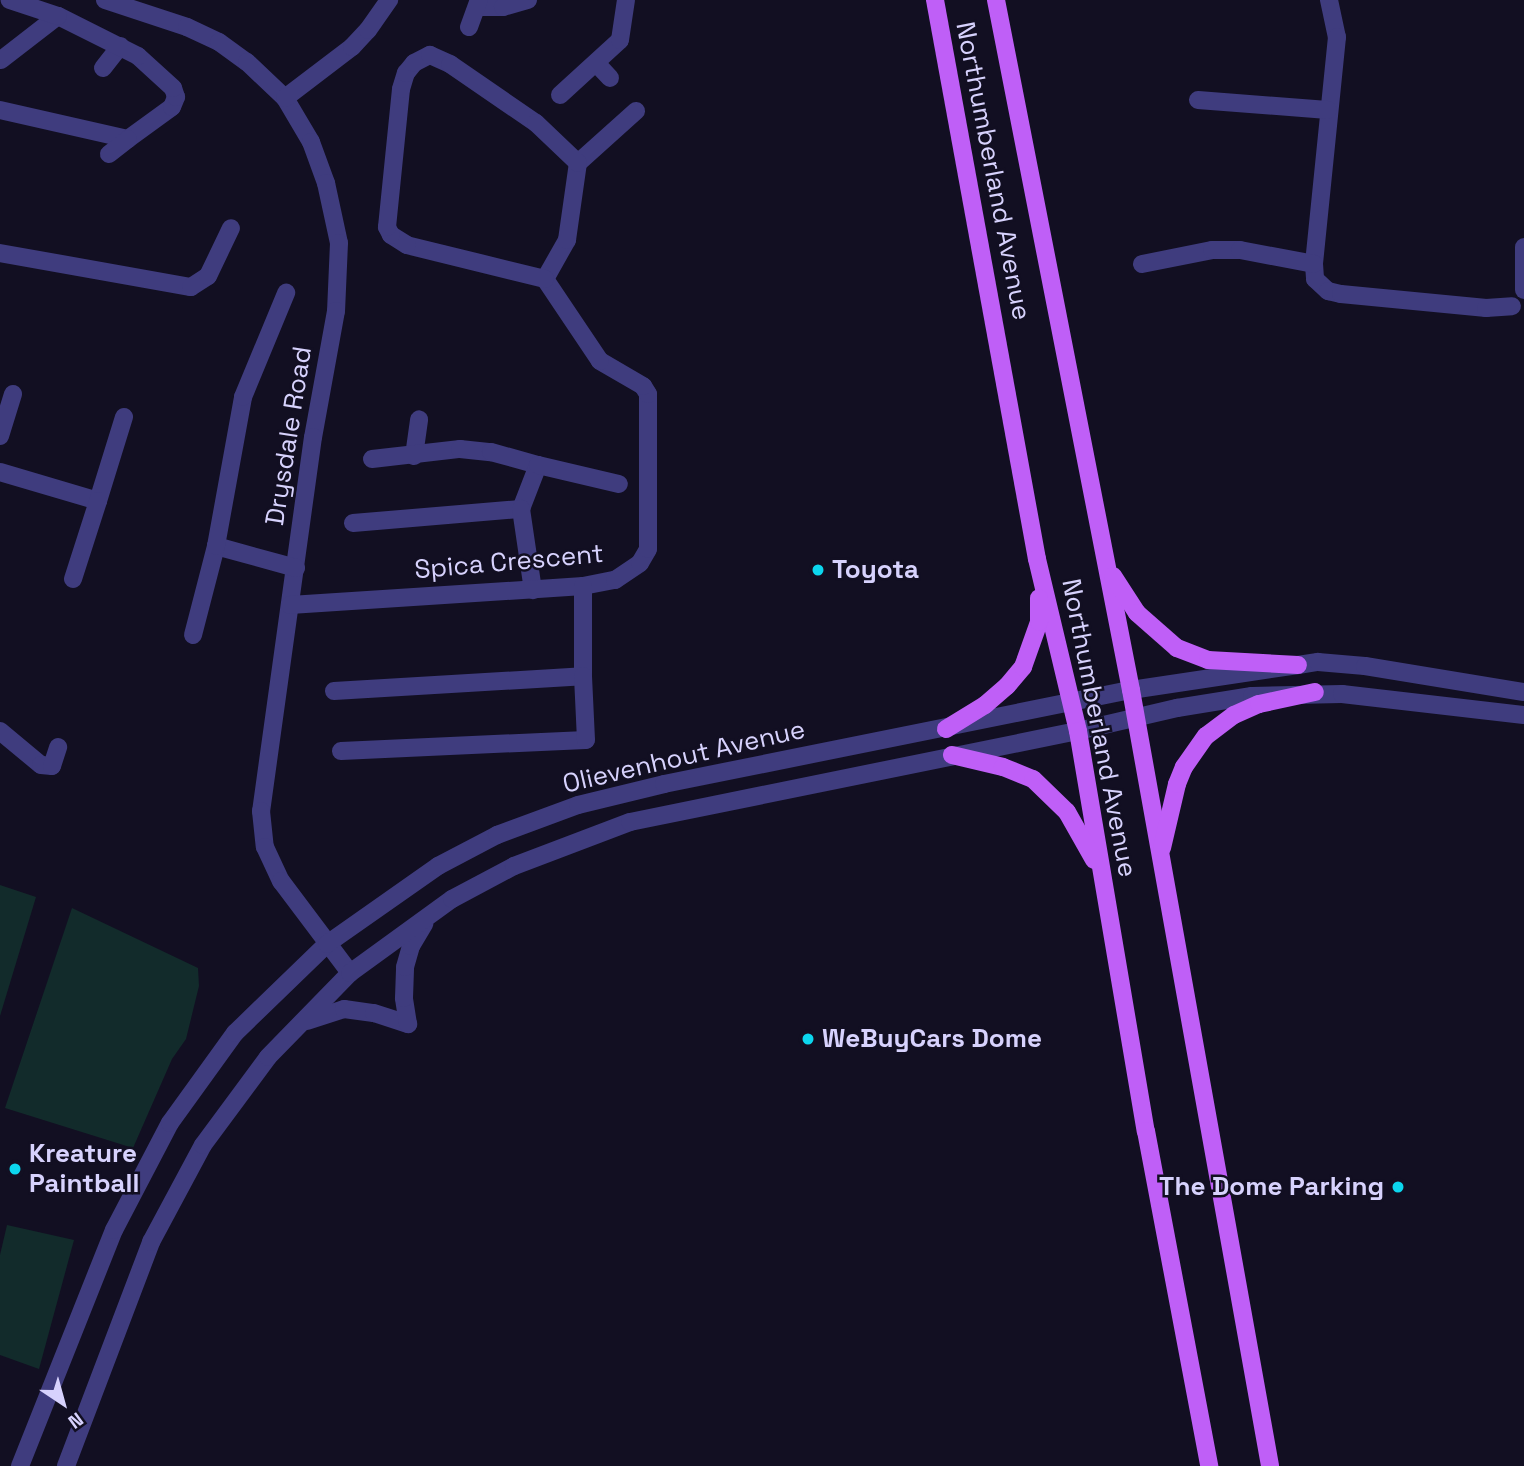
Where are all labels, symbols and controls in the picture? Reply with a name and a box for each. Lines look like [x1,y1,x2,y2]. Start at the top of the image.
street label: Northumberland Avenue [949,19,1037,323]
street label: Drysdale Road [259,344,319,528]
street label: Spica Crescent [413,538,605,586]
place label: Toyota [832,554,919,586]
marker: Toyota [810,562,826,578]
street label: Northumberland Avenue [1055,576,1143,880]
street label: Olievenhout Avenue [560,714,808,800]
place label: WeBuyCars Dome [822,1023,1042,1055]
marker: WeBuyCars Dome [800,1031,816,1047]
place label: Kreature Paintball [29,1138,139,1200]
marker: Kreature Paintball [7,1161,23,1177]
place label: The Dome Parking [1159,1171,1384,1203]
marker: The Dome Parking [1390,1179,1406,1195]
north arrow [28,1368,98,1438]
text: N [63,1407,88,1434]

